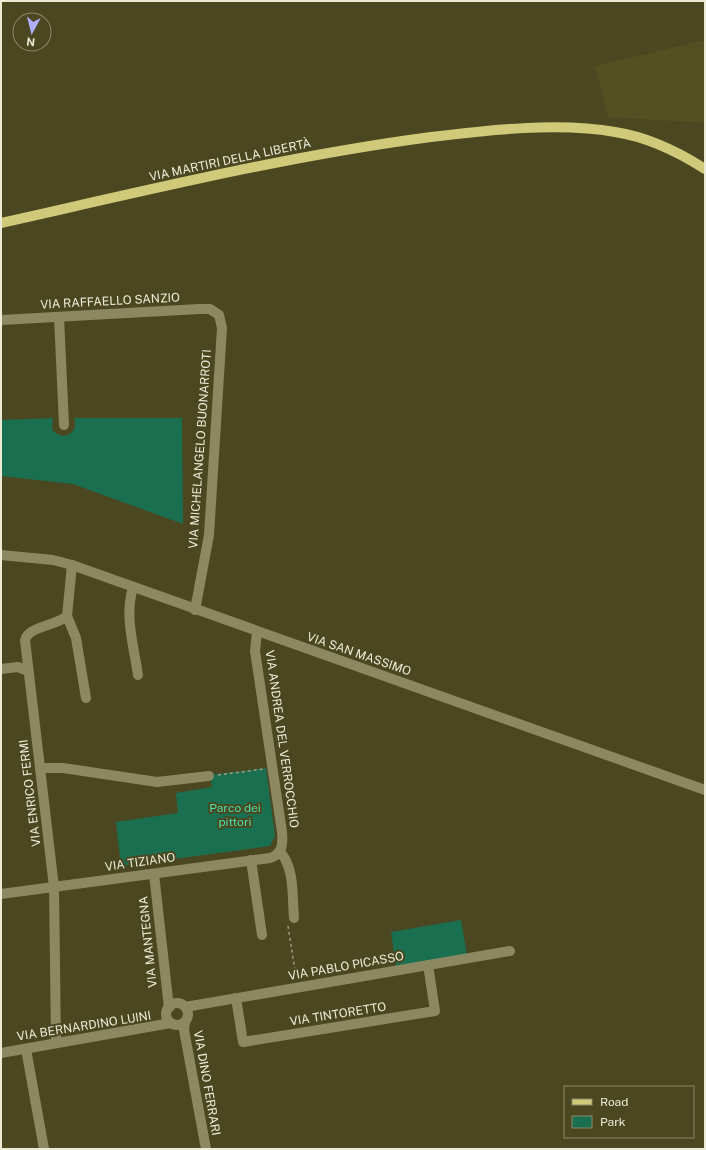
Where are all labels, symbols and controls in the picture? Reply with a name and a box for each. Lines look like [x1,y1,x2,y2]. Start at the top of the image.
north arrow [12,12,52,52]
text: N [26,35,36,48]
street label: VIA MARTIRI DELLA LIBERTÀ [148,136,313,184]
street label: VIA RAFFAELLO SANZIO [40,290,180,312]
street label: VIA MICHELANGELO BUONARROTI [186,349,214,549]
street label: VIA SAN MASSIMO [305,630,413,678]
street label: VIA ANDREA DEL VERROCCHIO [263,649,301,829]
street label: VIA ENRICO FERMI [16,739,44,847]
park label: Parco dei pittori [209,801,261,829]
street label: VIA TIZIANO [104,850,176,874]
street label: VIA MANTEGNA [136,895,160,988]
street label: VIA PABLO PICASSO [287,949,405,983]
street label: VIA TINTORETTO [289,999,387,1029]
street label: VIA BERNARDINO LUINI [16,1008,152,1044]
street label: VIA DINO FERRARI [191,1029,223,1137]
legend [564,1086,694,1138]
text: Road [600,1095,628,1109]
text: Park [600,1115,626,1129]

